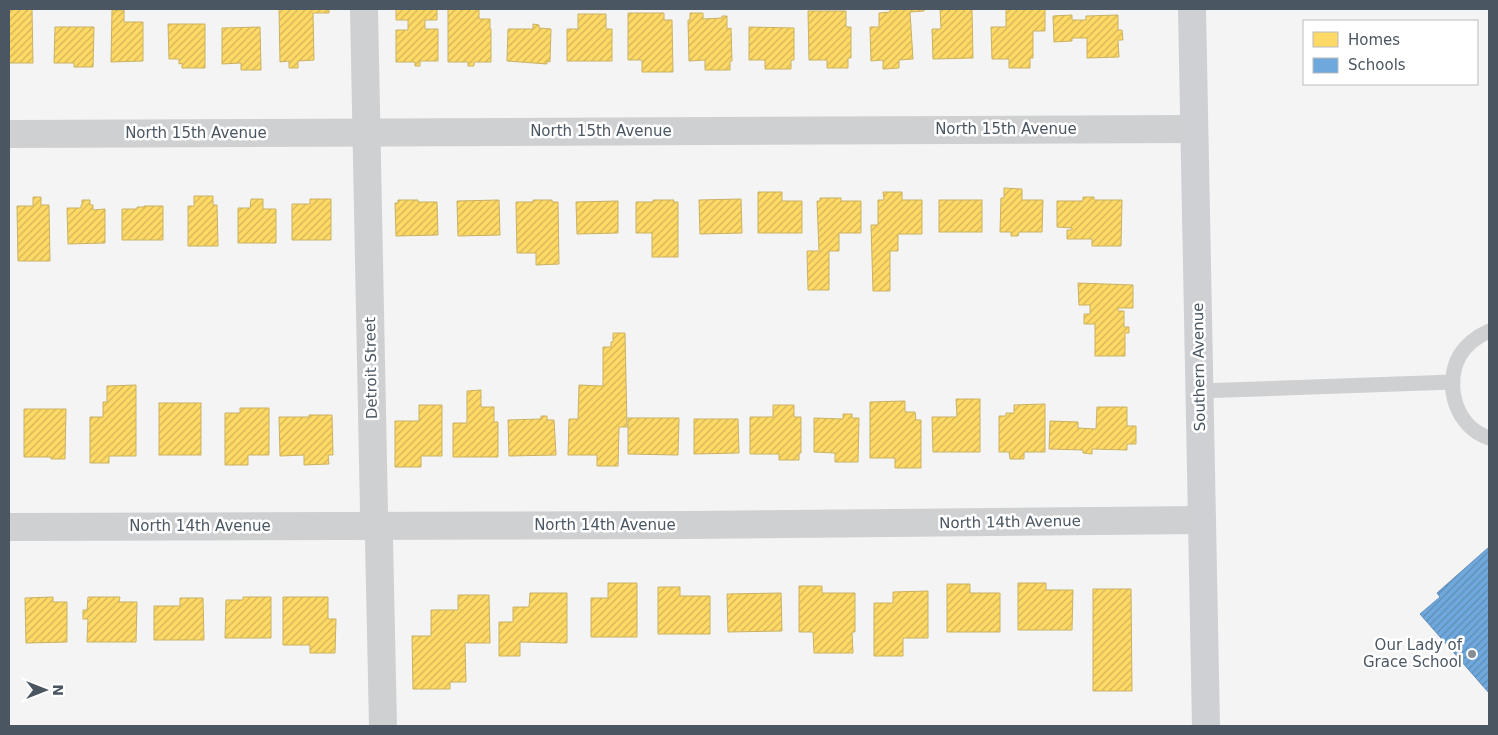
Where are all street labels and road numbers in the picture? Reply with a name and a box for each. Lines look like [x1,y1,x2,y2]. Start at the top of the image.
street label: North 15th Avenue [935,120,1077,138]
street label: North 15th Avenue [530,122,672,140]
street label: North 15th Avenue [125,124,267,142]
street label: Southern Avenue [1189,302,1209,432]
street label: Detroit Street [361,317,381,419]
street label: North 14th Avenue [939,512,1081,532]
street label: North 14th Avenue [534,516,676,534]
street label: North 14th Avenue [129,517,271,535]

